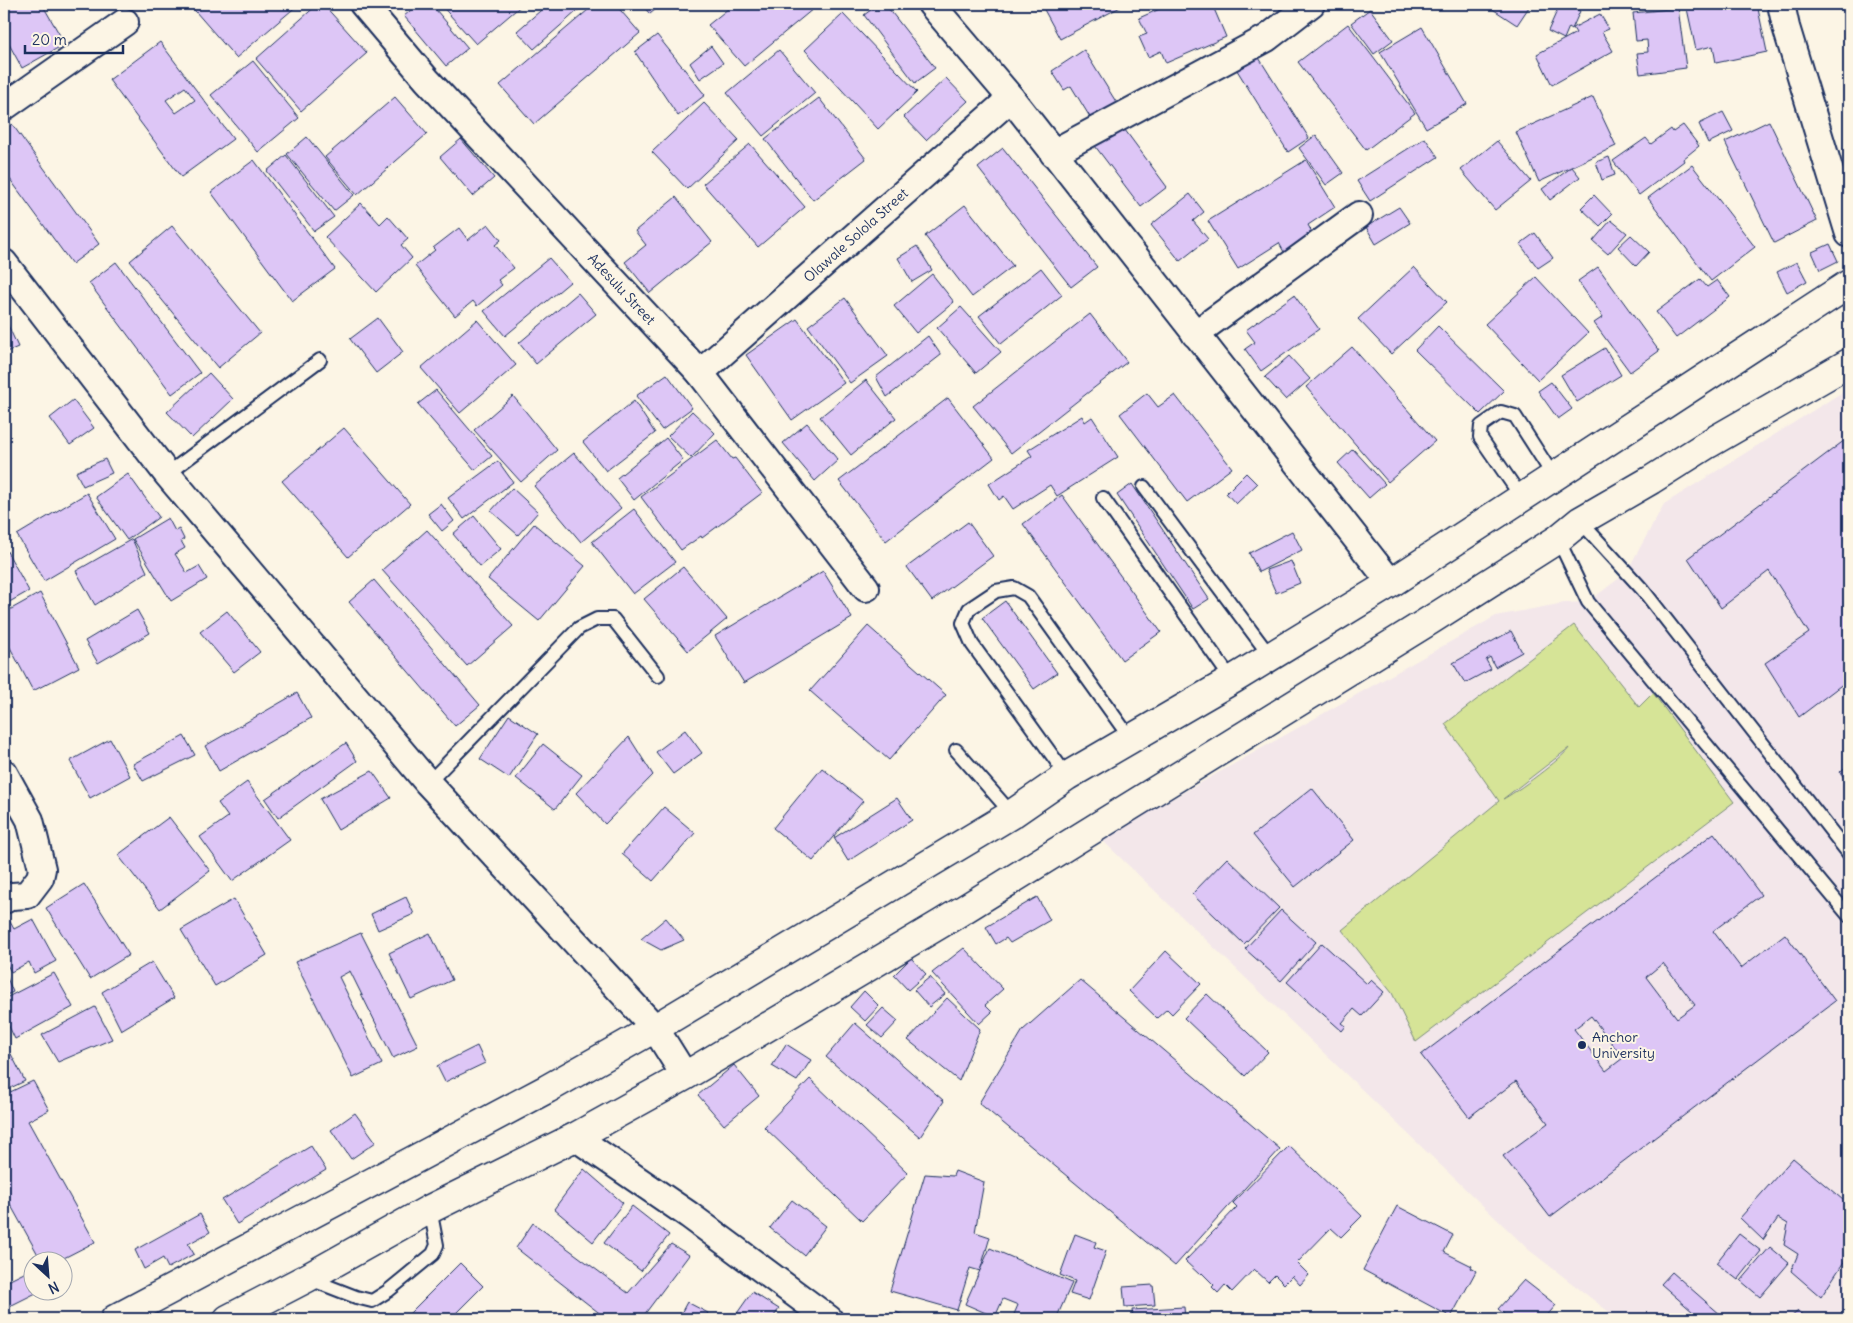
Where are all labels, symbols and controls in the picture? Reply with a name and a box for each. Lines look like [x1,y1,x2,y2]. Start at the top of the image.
scale bar [25,22,122,54]
text: 20 m [32,30,67,49]
street label: Olawale Solola Street [800,184,912,286]
street label: Adesulu Street [584,249,660,329]
place label: Anchor University [1592,1028,1655,1062]
marker: Anchor University [1576,1039,1588,1051]
north arrow [22,1250,72,1300]
text: N [45,1277,62,1298]

